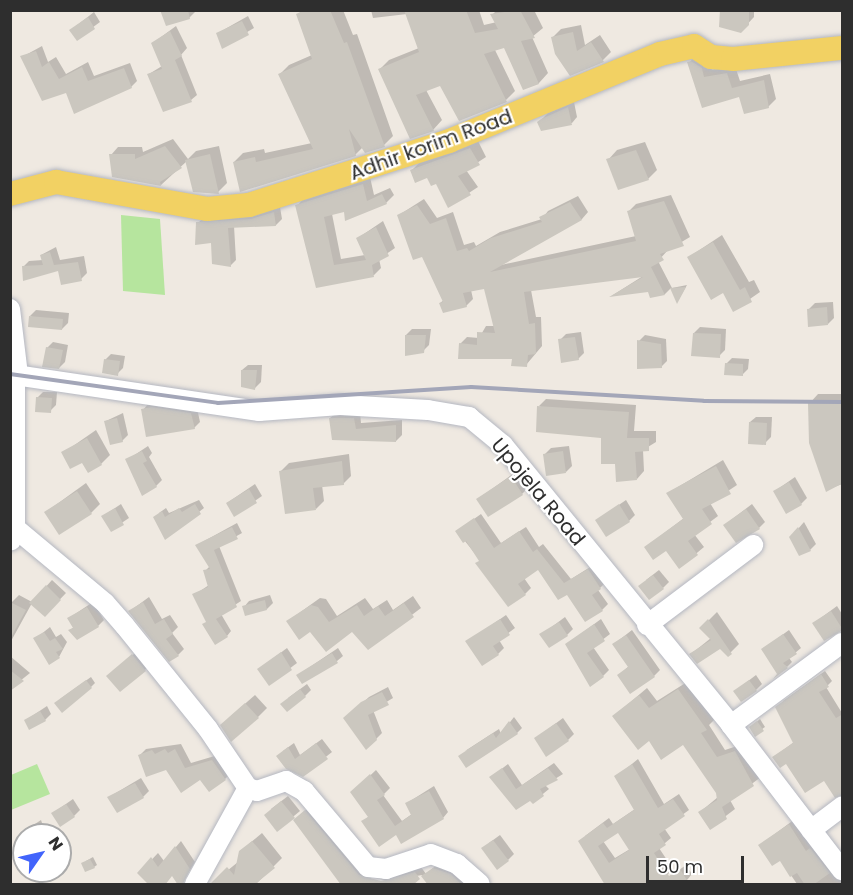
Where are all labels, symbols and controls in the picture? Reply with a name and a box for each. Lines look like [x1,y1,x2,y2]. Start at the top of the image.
street label: Adhir korim Road [347,104,515,186]
street label: Upojela Road [486,433,590,551]
north arrow [12,823,72,883]
text: N [43,832,69,855]
scale bar [649,844,746,882]
text: 50 m [657,854,703,879]

